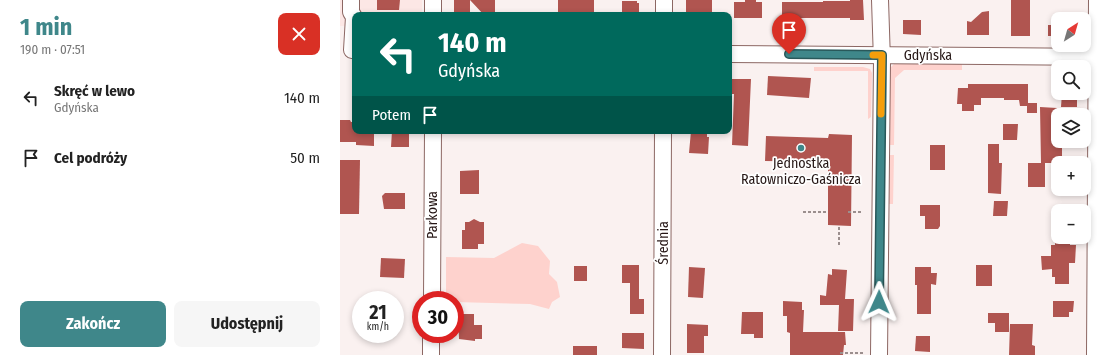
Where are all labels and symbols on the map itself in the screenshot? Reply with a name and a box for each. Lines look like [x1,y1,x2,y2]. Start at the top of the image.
north arrow [1051,12,1091,52]
pin [772,13,806,54]
street label: Gdyńska [904,47,952,64]
marker: Jednostka Ratowniczo-Gaśnicza [796,143,806,153]
place label: Jednostka Ratowniczo-Gaśnicza [741,155,861,188]
street label: Parkowa [424,191,441,239]
street label: Średnia [654,221,672,265]
position arrow [858,281,900,323]
speed limit sign: 30 [412,291,464,343]

